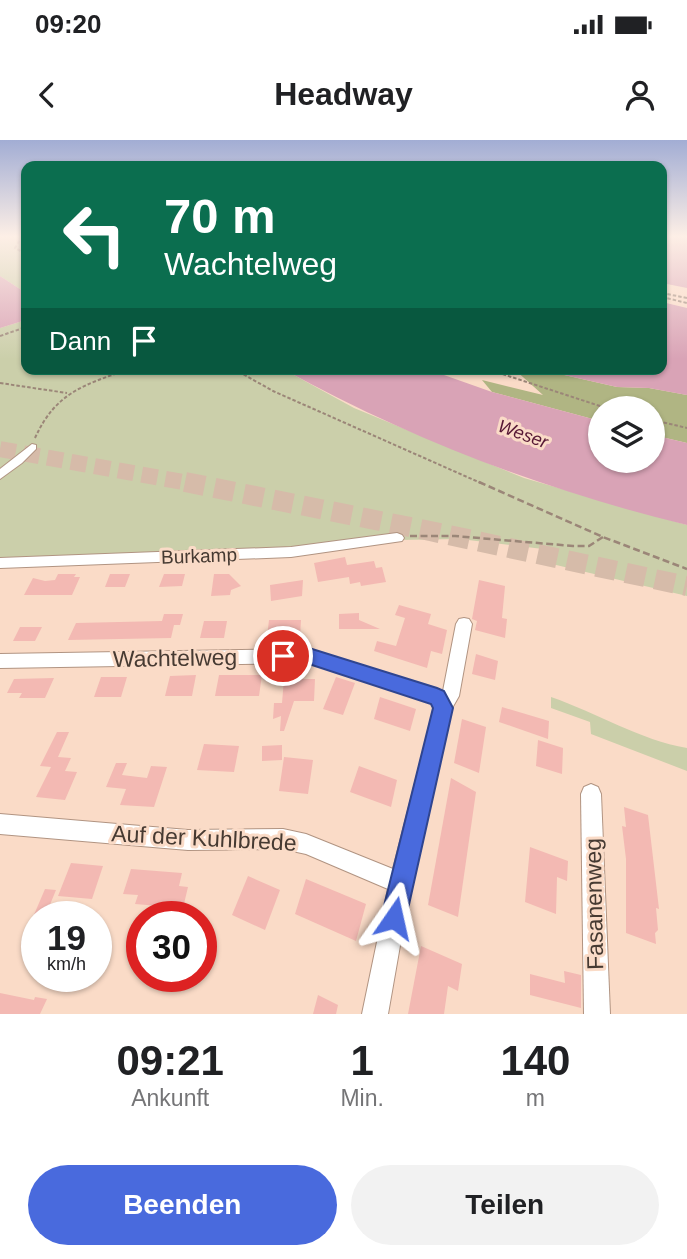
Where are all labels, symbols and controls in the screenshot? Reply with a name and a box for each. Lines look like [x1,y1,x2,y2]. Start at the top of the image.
text: 09:20 [35,9,102,39]
icon: back [28,76,66,114]
text: Headway [274,76,413,112]
icon: person [621,76,659,114]
icon: left [49,189,140,280]
text: 70 m [164,189,276,243]
text: Wachtelweg [164,246,337,282]
icon: arrive [125,322,163,360]
text: Dann [49,326,111,356]
map controls [588,396,665,473]
button: layers [588,396,665,473]
water label: Weser [495,416,552,453]
street label: Burkamp [161,544,237,568]
pin [253,626,313,686]
icon: arrive [264,637,302,675]
street label: Wachtelweg [113,644,237,672]
street label: Auf der Kuhlbrede [111,820,297,856]
street label: Fasanenweg [580,838,608,970]
position arrow [357,881,431,955]
speed limit sign: 30 [126,901,217,992]
text: 19 [47,918,86,957]
text: km/h [47,954,86,974]
text: 09:21 [117,1037,224,1084]
text: 1 [350,1037,374,1084]
text: 140 [500,1037,570,1084]
text: Ankunft [131,1085,209,1111]
text: Min. [340,1085,384,1111]
text: m [526,1085,545,1111]
button: Beenden [28,1165,337,1245]
button: Teilen [351,1165,659,1245]

